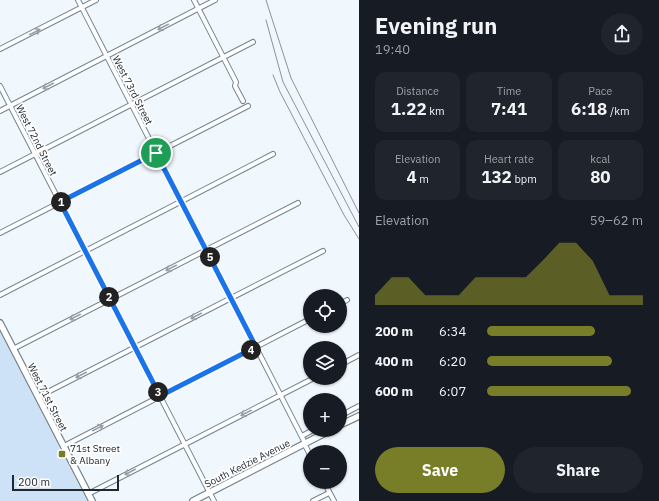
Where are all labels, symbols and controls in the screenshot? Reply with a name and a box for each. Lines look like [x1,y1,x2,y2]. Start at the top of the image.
text: Evening run [375,11,497,40]
button: share [601,13,643,55]
one-way arrow [158,23,170,31]
one-way arrow [28,27,40,35]
text: 19:40 [375,41,410,58]
street label: West 73rd Street [109,53,156,128]
one-way arrow [42,83,54,90]
text: Distance [396,84,439,98]
text: Time [497,84,521,98]
text: Pace [588,84,612,98]
text: 1.22 [391,98,427,120]
text: 7:41 [491,98,527,120]
text: 6:18 [571,98,607,120]
street label: West 72nd Street [13,102,60,178]
text: km [427,104,445,118]
text: /km [607,104,630,118]
pin [139,136,173,170]
icon: arrive [145,142,167,164]
text: Elevation [395,152,440,166]
text: Heart rate [484,152,534,166]
text: kcal [590,152,610,166]
text: 4 [406,166,417,188]
text: 132 [481,166,512,188]
text: 80 [590,166,611,188]
text: m [417,172,429,186]
text: bpm [512,172,537,186]
pin: 1 [51,192,71,212]
text: 1 [58,195,64,209]
text: Elevation [375,212,429,229]
text: 59–62 m [590,212,643,229]
pin: 5 [200,247,220,267]
text: 5 [207,250,213,264]
one-way arrow [166,264,178,272]
pin: 2 [99,287,119,307]
map controls [303,289,347,489]
button: locate [303,289,347,333]
text: 2 [106,290,112,304]
one-way arrow [191,313,203,320]
one-way arrow [69,314,81,321]
text: 200 m [375,323,413,340]
text: 6:34 [439,323,466,340]
pin: 4 [241,340,261,360]
button: layers [303,341,347,385]
text: 4 [248,343,254,357]
text: 400 m [375,353,413,370]
text: 6:20 [439,353,466,370]
street label: West 71st Street [25,361,71,434]
one-way arrow [75,372,87,380]
pin: 3 [148,382,168,402]
text: 600 m [375,383,413,400]
text: 6:07 [439,383,466,400]
text: 3 [155,385,161,399]
button: + [303,393,347,437]
one-way arrow [240,410,252,417]
one-way arrow [92,424,104,431]
street label: South Kedzie Avenue [202,436,293,491]
place label: 71st Street & Albany [70,442,121,467]
button: − [303,445,347,489]
button: Save [375,447,505,493]
button: Share [513,447,643,493]
marker: 71st Street & Albany [57,449,67,459]
one-way arrow [125,469,137,477]
scale bar [12,473,119,492]
text: 200 m [18,475,50,489]

